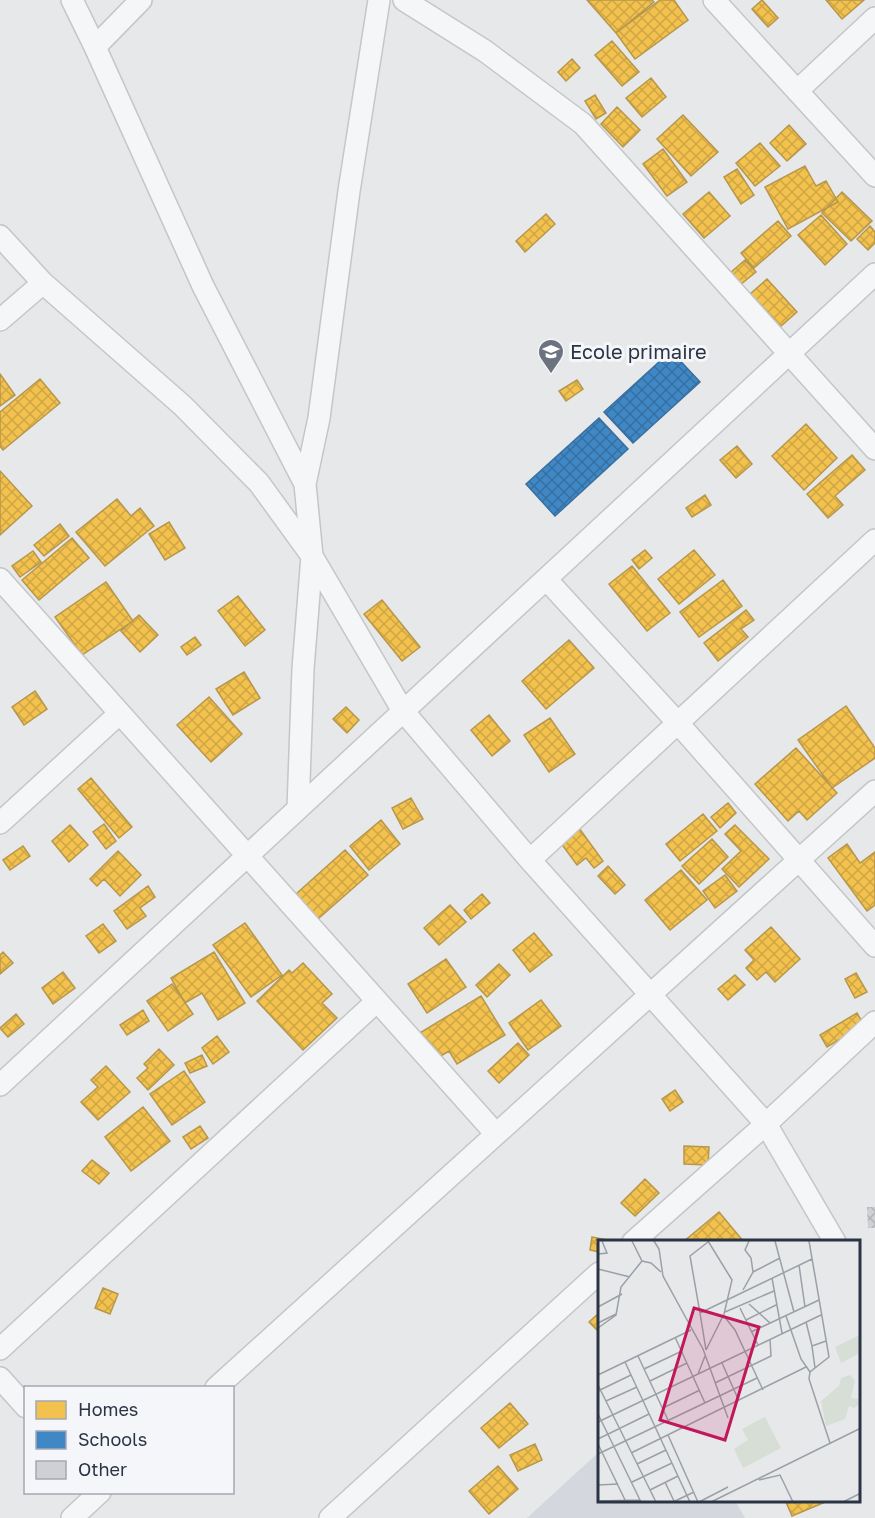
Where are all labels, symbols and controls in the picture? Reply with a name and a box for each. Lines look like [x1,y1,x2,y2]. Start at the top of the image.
school or university icon: Ecole primaire [536,337,566,375]
place label: Ecole primaire [570,339,707,363]
inset map [598,1240,860,1503]
legend [24,1386,234,1494]
text: Homes [78,1398,138,1420]
text: Schools [78,1428,147,1450]
text: Other [78,1458,127,1480]

